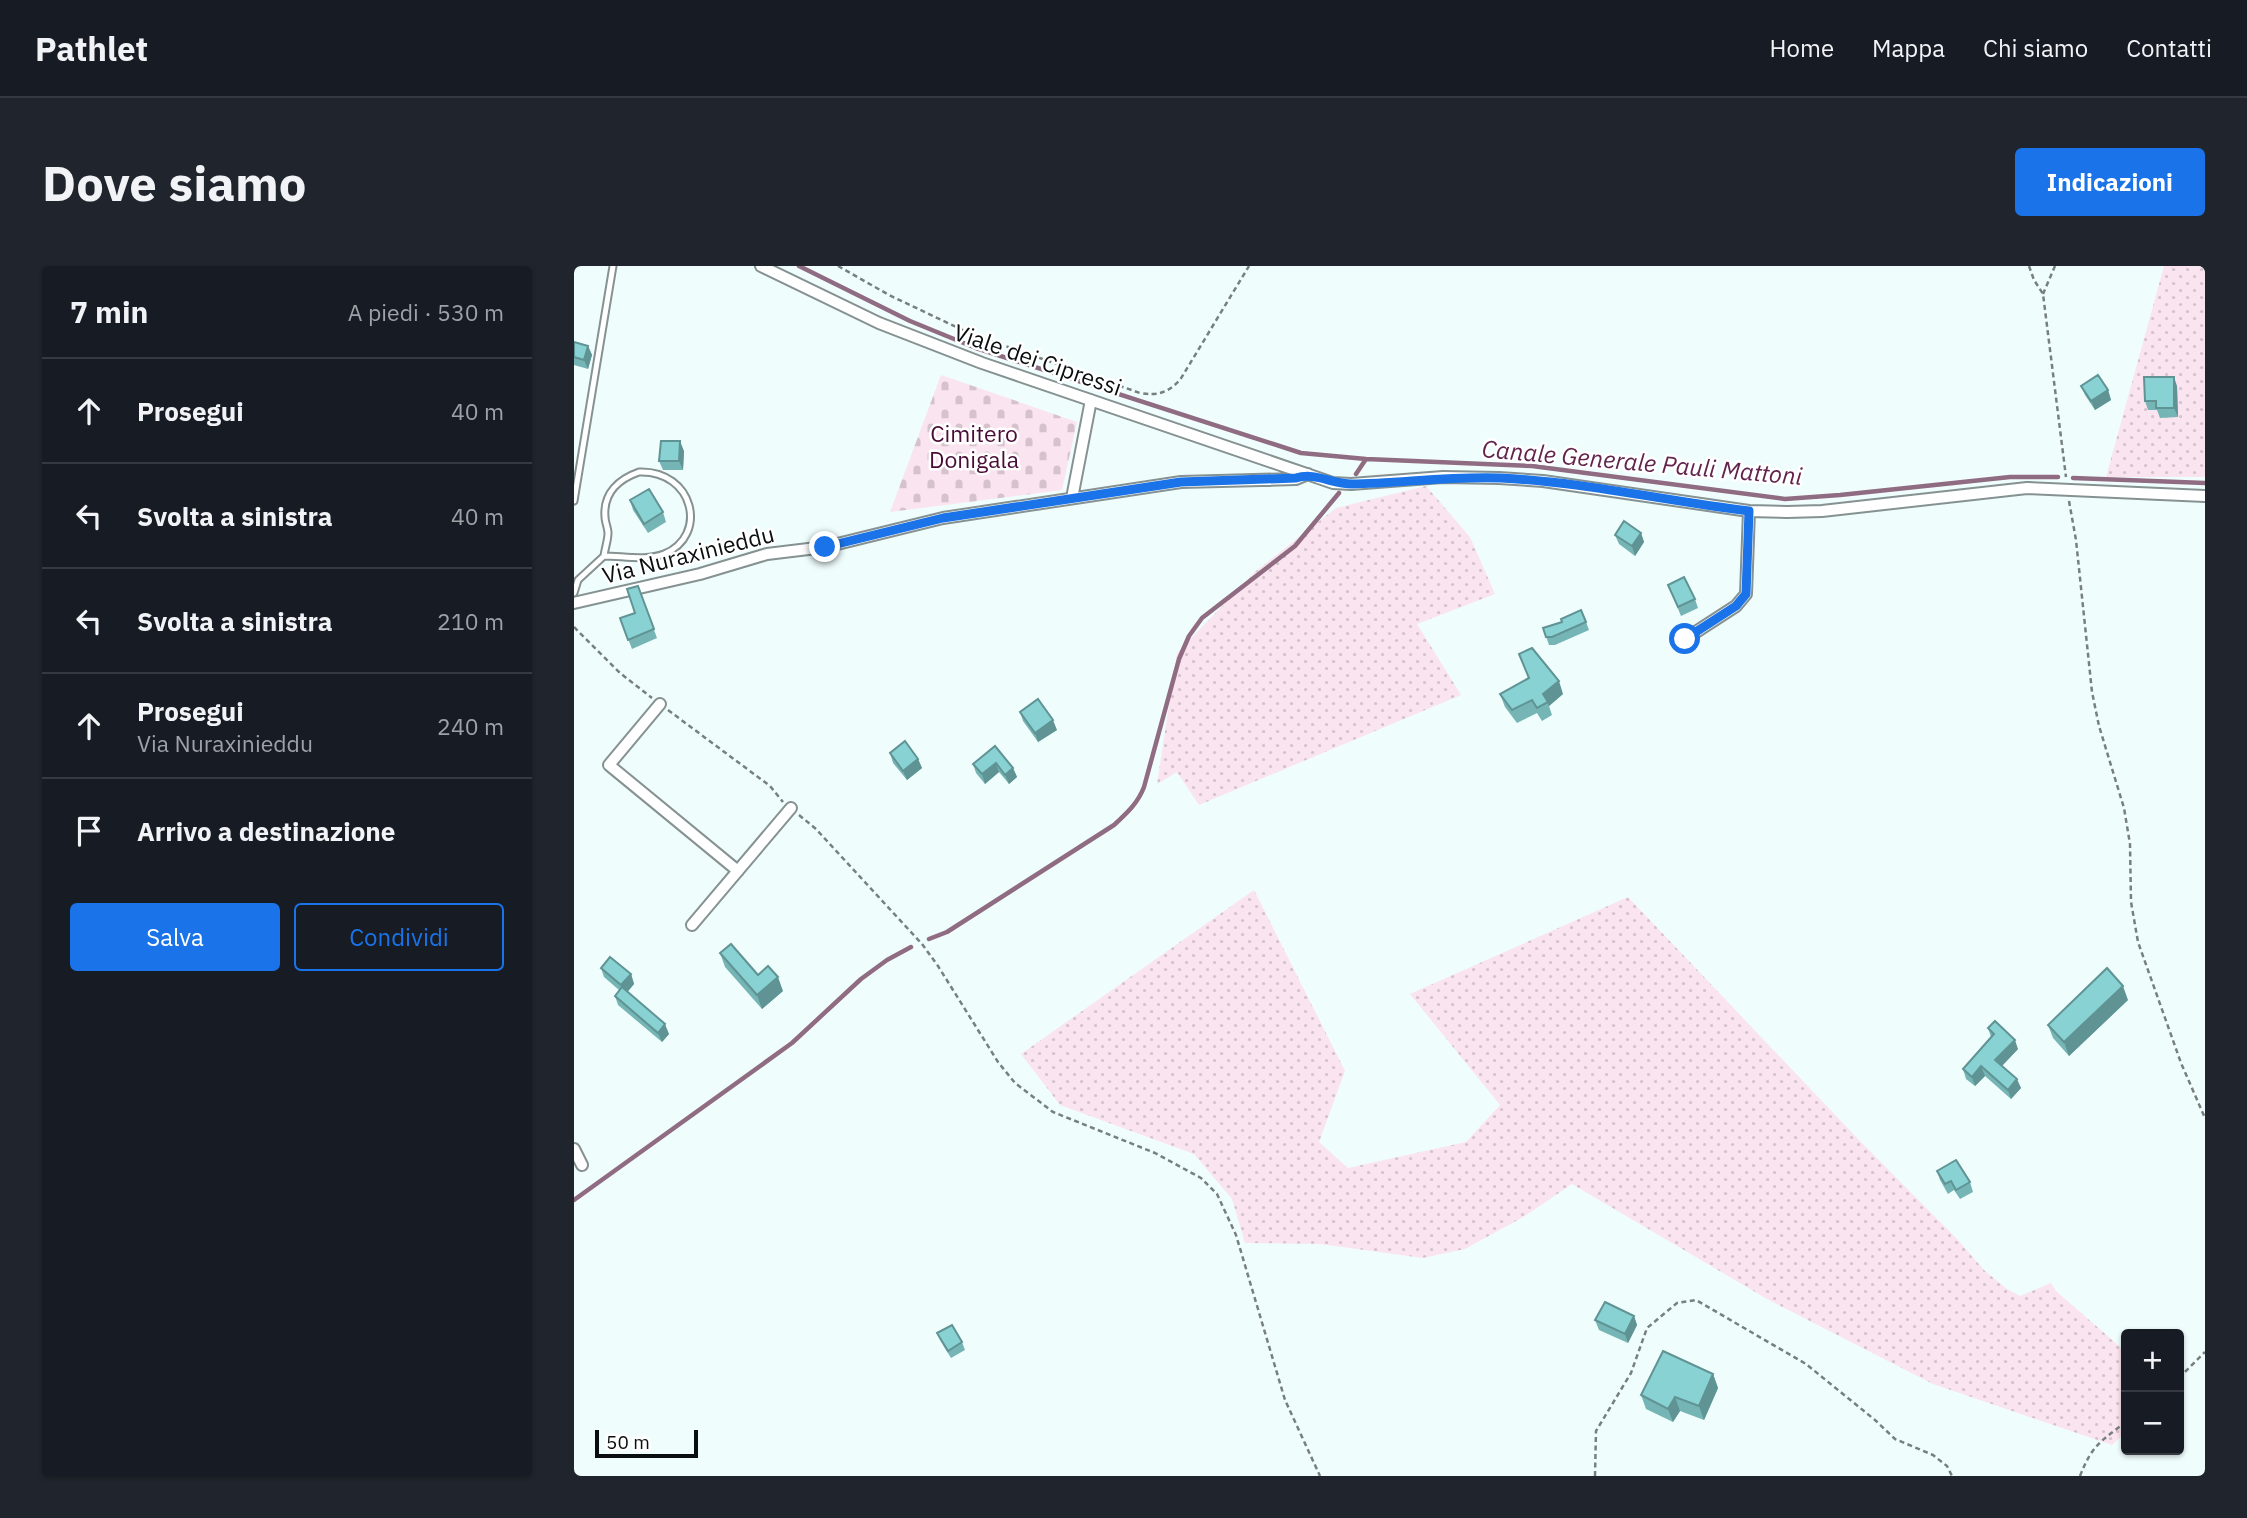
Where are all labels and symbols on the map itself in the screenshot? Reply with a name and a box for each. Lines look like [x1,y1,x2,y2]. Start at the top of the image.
street label: Viale dei Cipressi [950,316,1126,402]
park label: Cimitero Donigala [929,418,1019,474]
water label: Canale Generale Pauli Mattoni [1481,432,1804,492]
street label: Via Nuraxinieddu [599,518,777,590]
route end [809,531,840,562]
route start [1669,623,1700,654]
scale bar [595,1427,698,1459]

